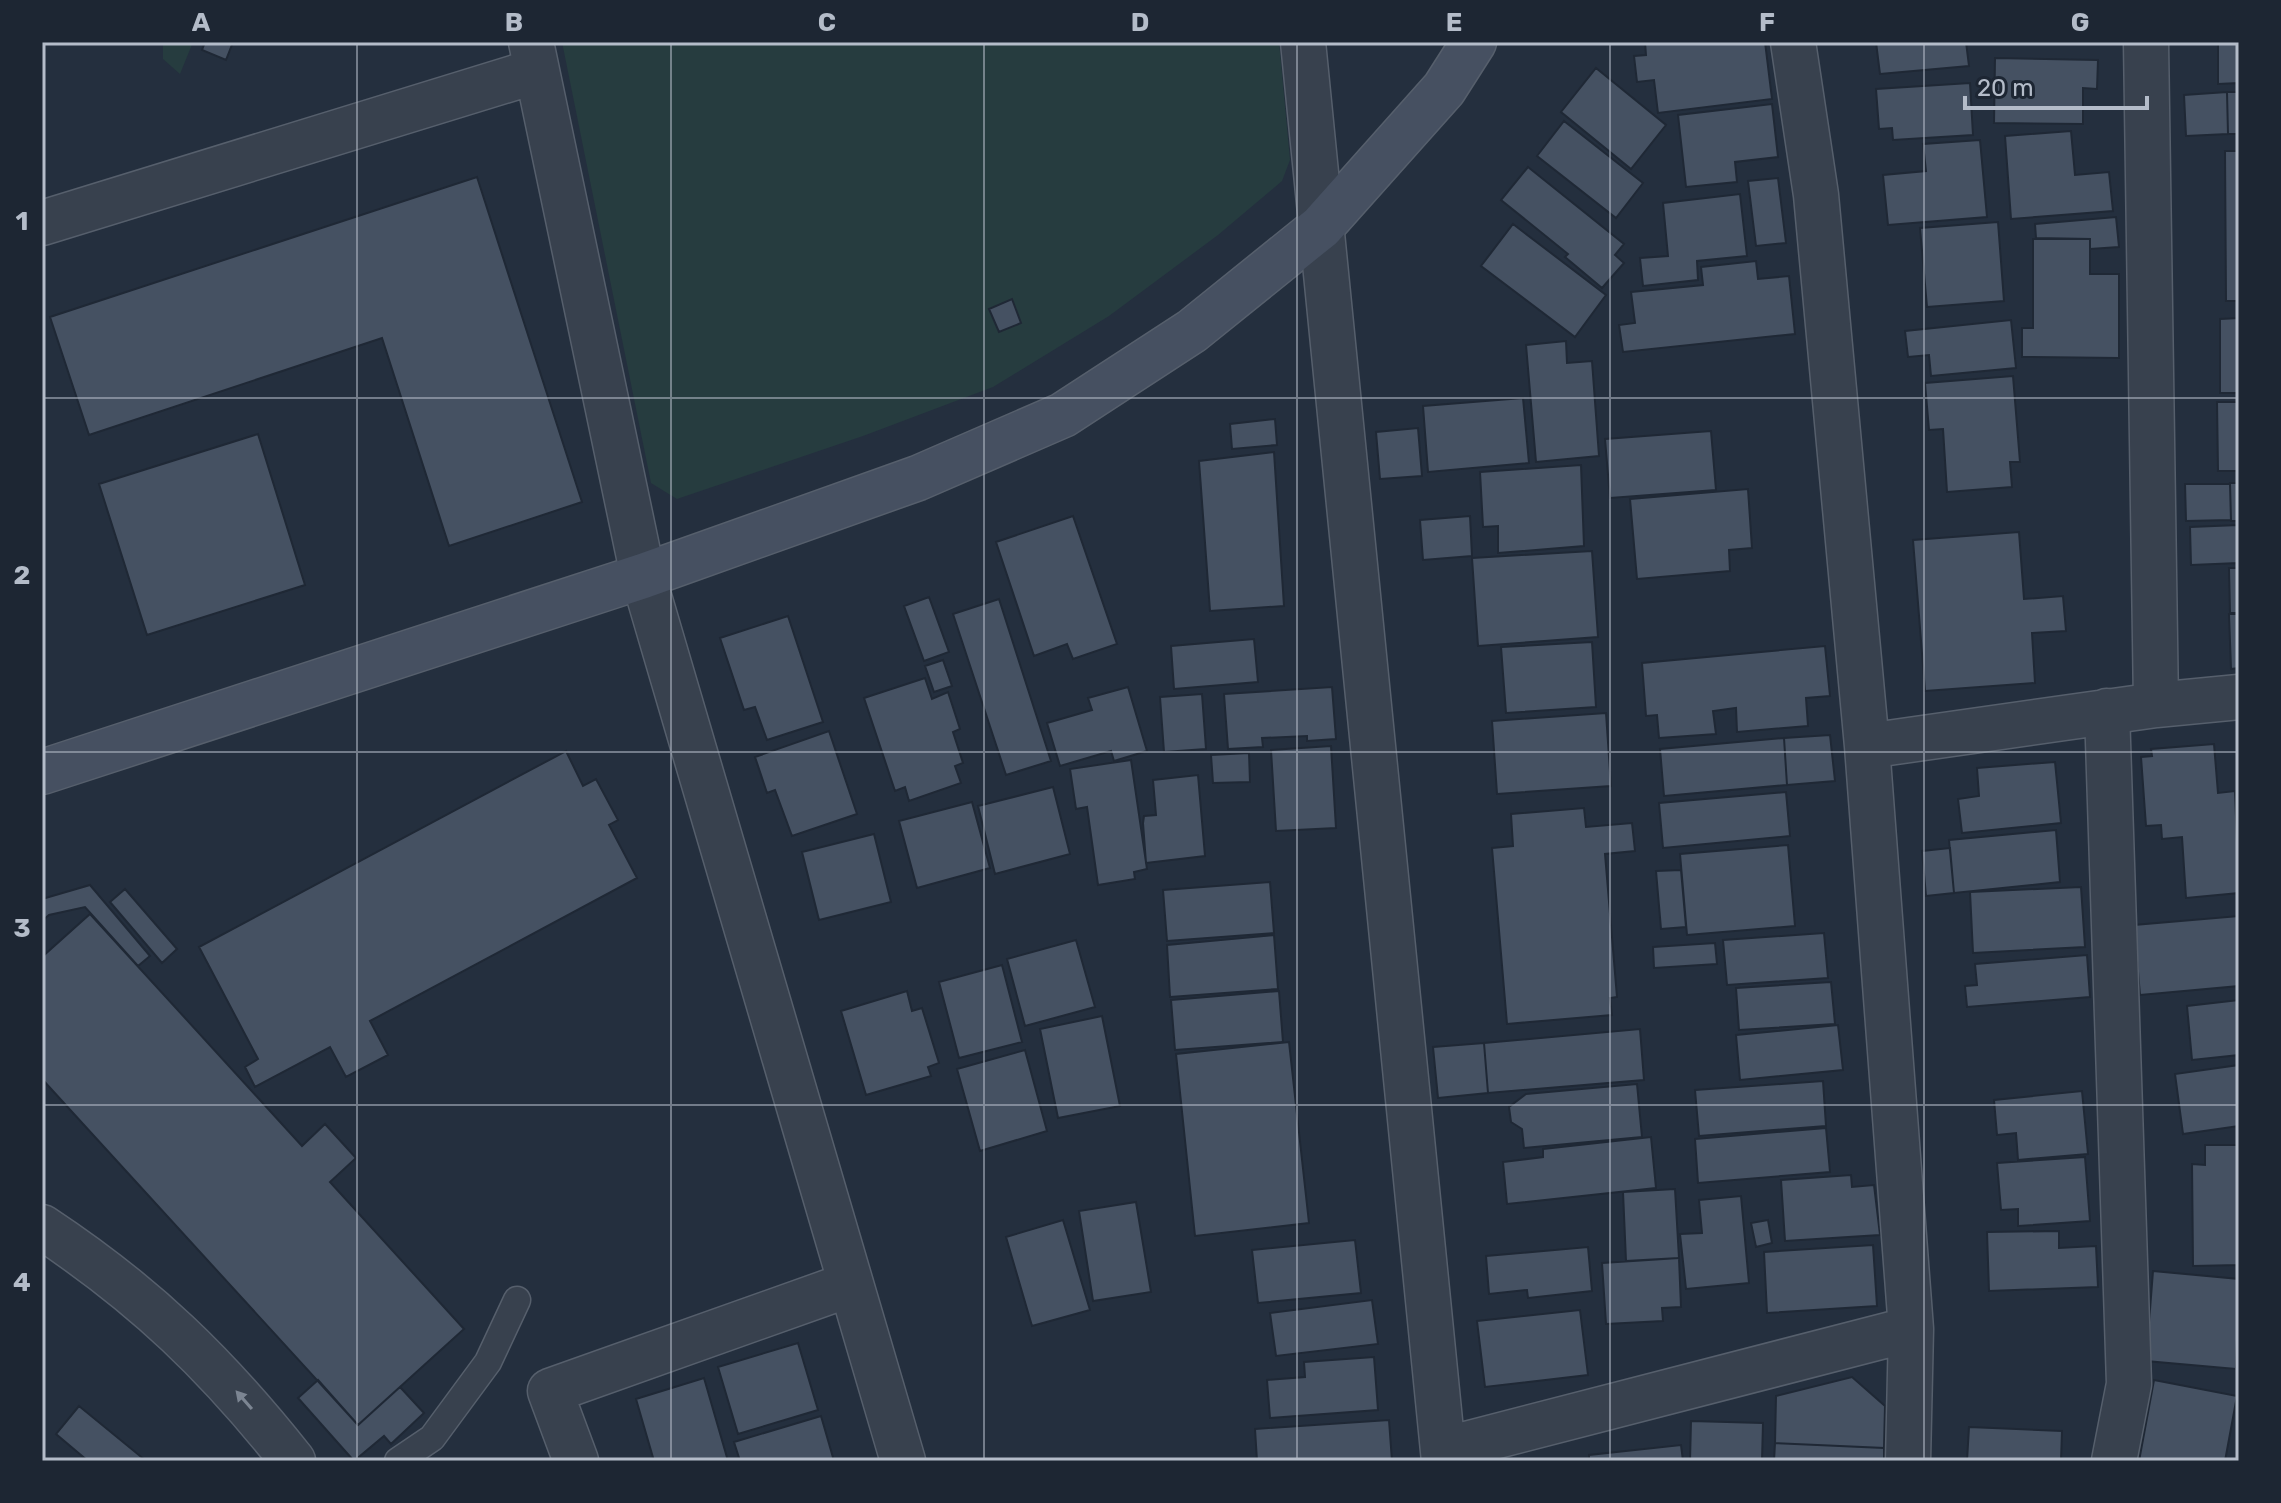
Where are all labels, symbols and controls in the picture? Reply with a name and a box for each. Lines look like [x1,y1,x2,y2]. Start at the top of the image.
text: A [192,7,211,38]
text: B [505,7,523,38]
text: C [818,7,836,38]
text: D [1131,7,1149,38]
text: E [1446,7,1462,38]
text: F [1759,7,1775,38]
text: G [2071,7,2089,38]
scale bar [1965,60,2147,110]
text: 20 m [1977,74,2034,102]
text: 1 [16,206,28,237]
text: 2 [14,560,30,591]
text: 3 [13,913,31,944]
text: 4 [13,1267,31,1298]
one-way arrow [236,1391,253,1411]

